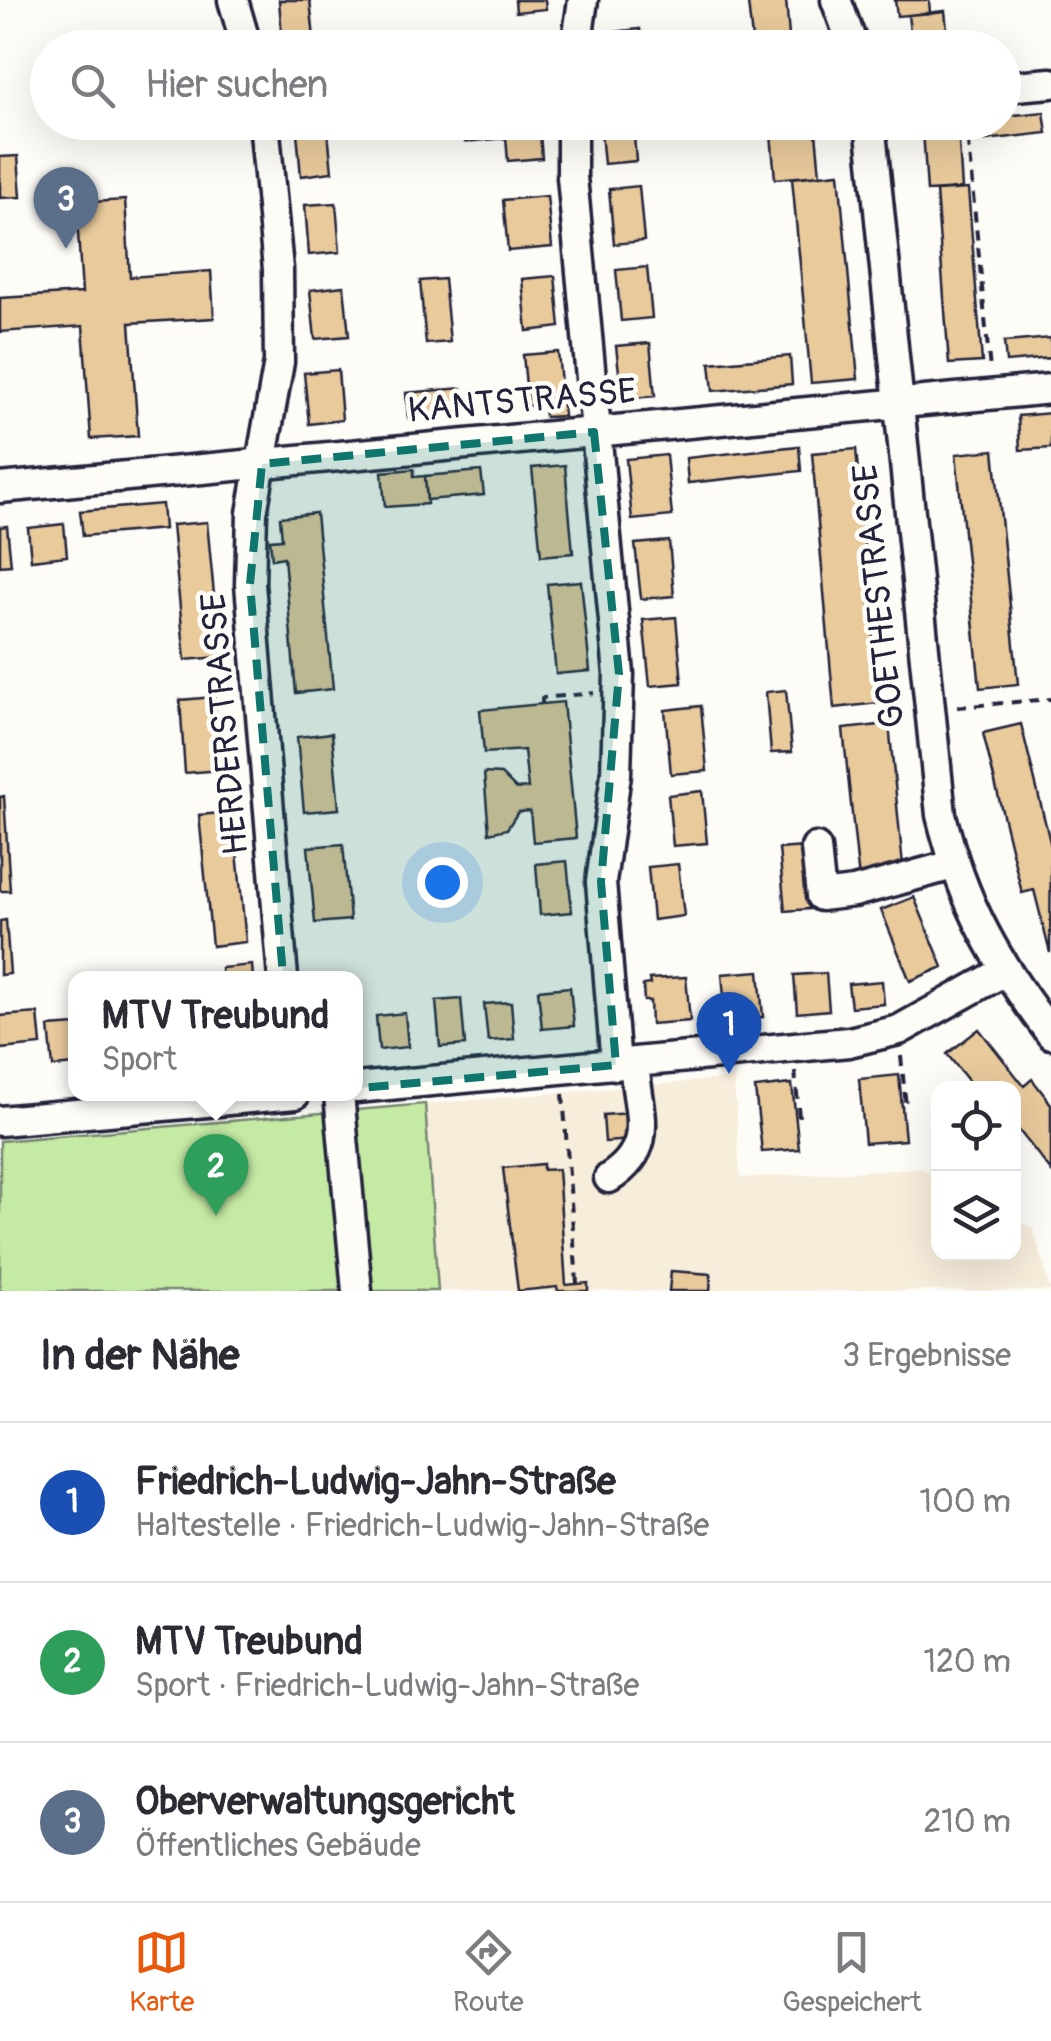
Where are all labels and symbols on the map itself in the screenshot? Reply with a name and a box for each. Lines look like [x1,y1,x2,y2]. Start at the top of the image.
pin: 3 [34,166,98,249]
street label: KANTSTRASSE [406,369,638,433]
street label: GOETHESTRASSE [843,462,915,730]
street label: HERDERSTRASSE [192,591,258,857]
your location [417,857,468,908]
pin: 1 [696,992,762,1074]
pin: 2 [184,1134,248,1216]

